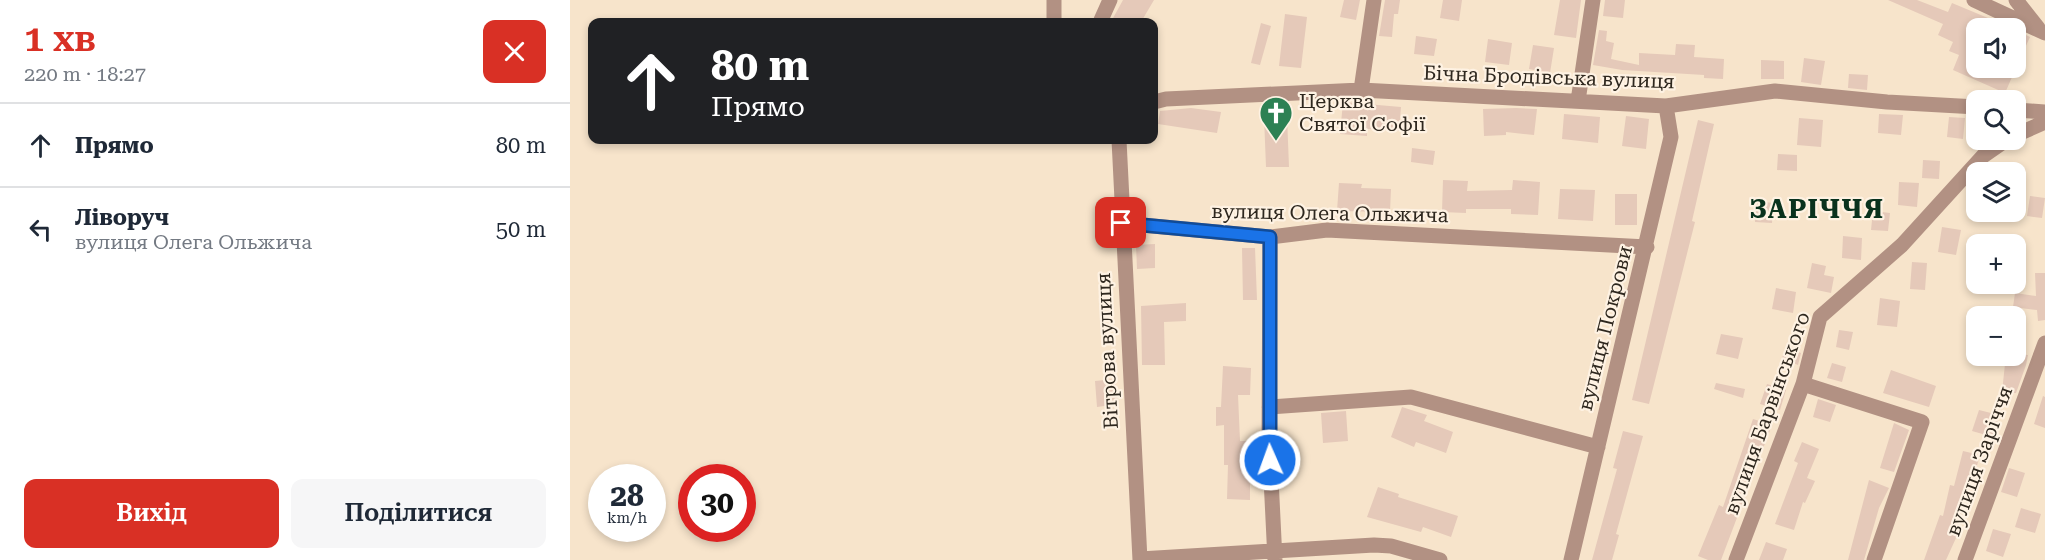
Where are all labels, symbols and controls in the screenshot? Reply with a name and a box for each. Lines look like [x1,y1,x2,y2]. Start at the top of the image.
text: 1 хв [24,18,96,60]
map controls [1966,18,2026,366]
button: sound [1966,18,2026,78]
button: close [483,20,546,83]
text: 80 m [711,41,809,90]
icon: ahead [612,42,690,120]
street label: Бічна Бродівська вулиця [1423,61,1675,93]
text: 220 m · 18:27 [24,62,146,86]
place label: Церква Святої Софії [1299,89,1426,136]
button: search [1966,90,2026,150]
text: Прямо [711,91,805,123]
church icon: Церква Святої Софії [1258,95,1294,142]
icon: ahead [24,129,57,162]
text: Прямо [75,133,154,158]
text: 80 m [496,133,546,158]
button: layers [1966,162,2026,222]
district label: ЗАРІЧЧЯ [1749,194,1885,224]
pin [1095,197,1146,248]
street label: вулиця Олега Ольжича [1211,199,1449,227]
text: Ліворуч [75,205,169,230]
icon: arrive [1104,206,1137,239]
icon: left [24,213,57,246]
text: 50 m [496,217,546,242]
text: вулиця Олега Ольжича [75,230,312,254]
button: + [1966,234,2026,294]
street label: вулиця Покрови [1573,243,1637,413]
street label: Вітрова вулиця [1091,272,1123,430]
button: − [1966,306,2026,366]
street label: вулиця Барвінського [1719,308,1815,518]
street label: вулиця Заріччя [1941,383,2017,539]
position arrow [1238,428,1302,492]
speed limit sign: 30 [678,464,756,542]
text: 28 [610,478,644,513]
button: Вихід [24,479,279,548]
button: Поділитися [291,479,546,548]
text: km/h [607,509,647,527]

